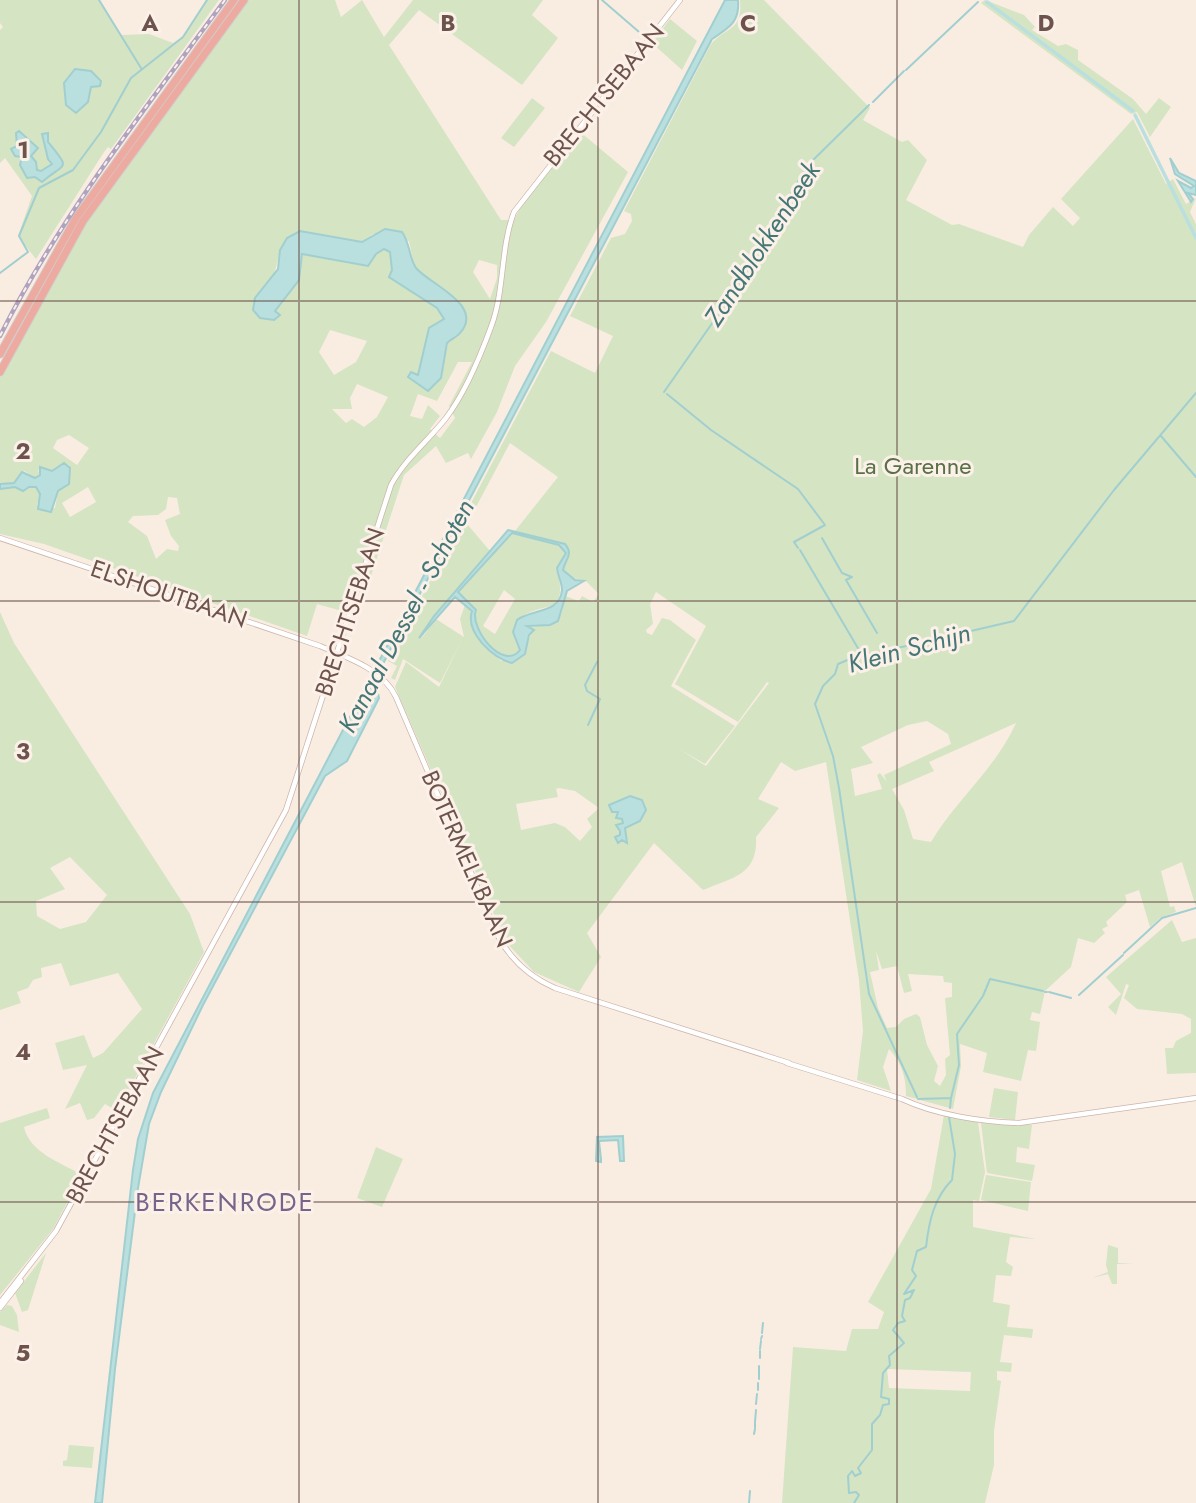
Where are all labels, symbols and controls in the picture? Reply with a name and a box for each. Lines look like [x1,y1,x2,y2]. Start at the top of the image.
text: A [141,6,159,40]
text: B [440,6,456,40]
text: C [740,6,756,40]
text: D [1038,6,1055,40]
street label: BRECHTSEBAAN [535,16,672,174]
text: 1 [17,133,29,167]
water label: Zandblokkenbeek [694,153,830,335]
text: 2 [15,434,31,468]
park label: La Garenne [854,448,972,483]
water label: Kanaal Dessel - Schoten [328,492,484,740]
street label: BRECHTSEBAAN [306,523,393,701]
street label: ELSHOUTBAAN [86,550,252,637]
water label: Klein Schijn [843,613,975,683]
text: 3 [16,734,30,768]
street label: BOTERMELKBAAN [413,765,522,953]
text: 4 [15,1035,31,1069]
street label: BRECHTSEBAAN [57,1040,172,1210]
district label: BERKENRODE [135,1183,315,1221]
text: 5 [16,1336,30,1370]

